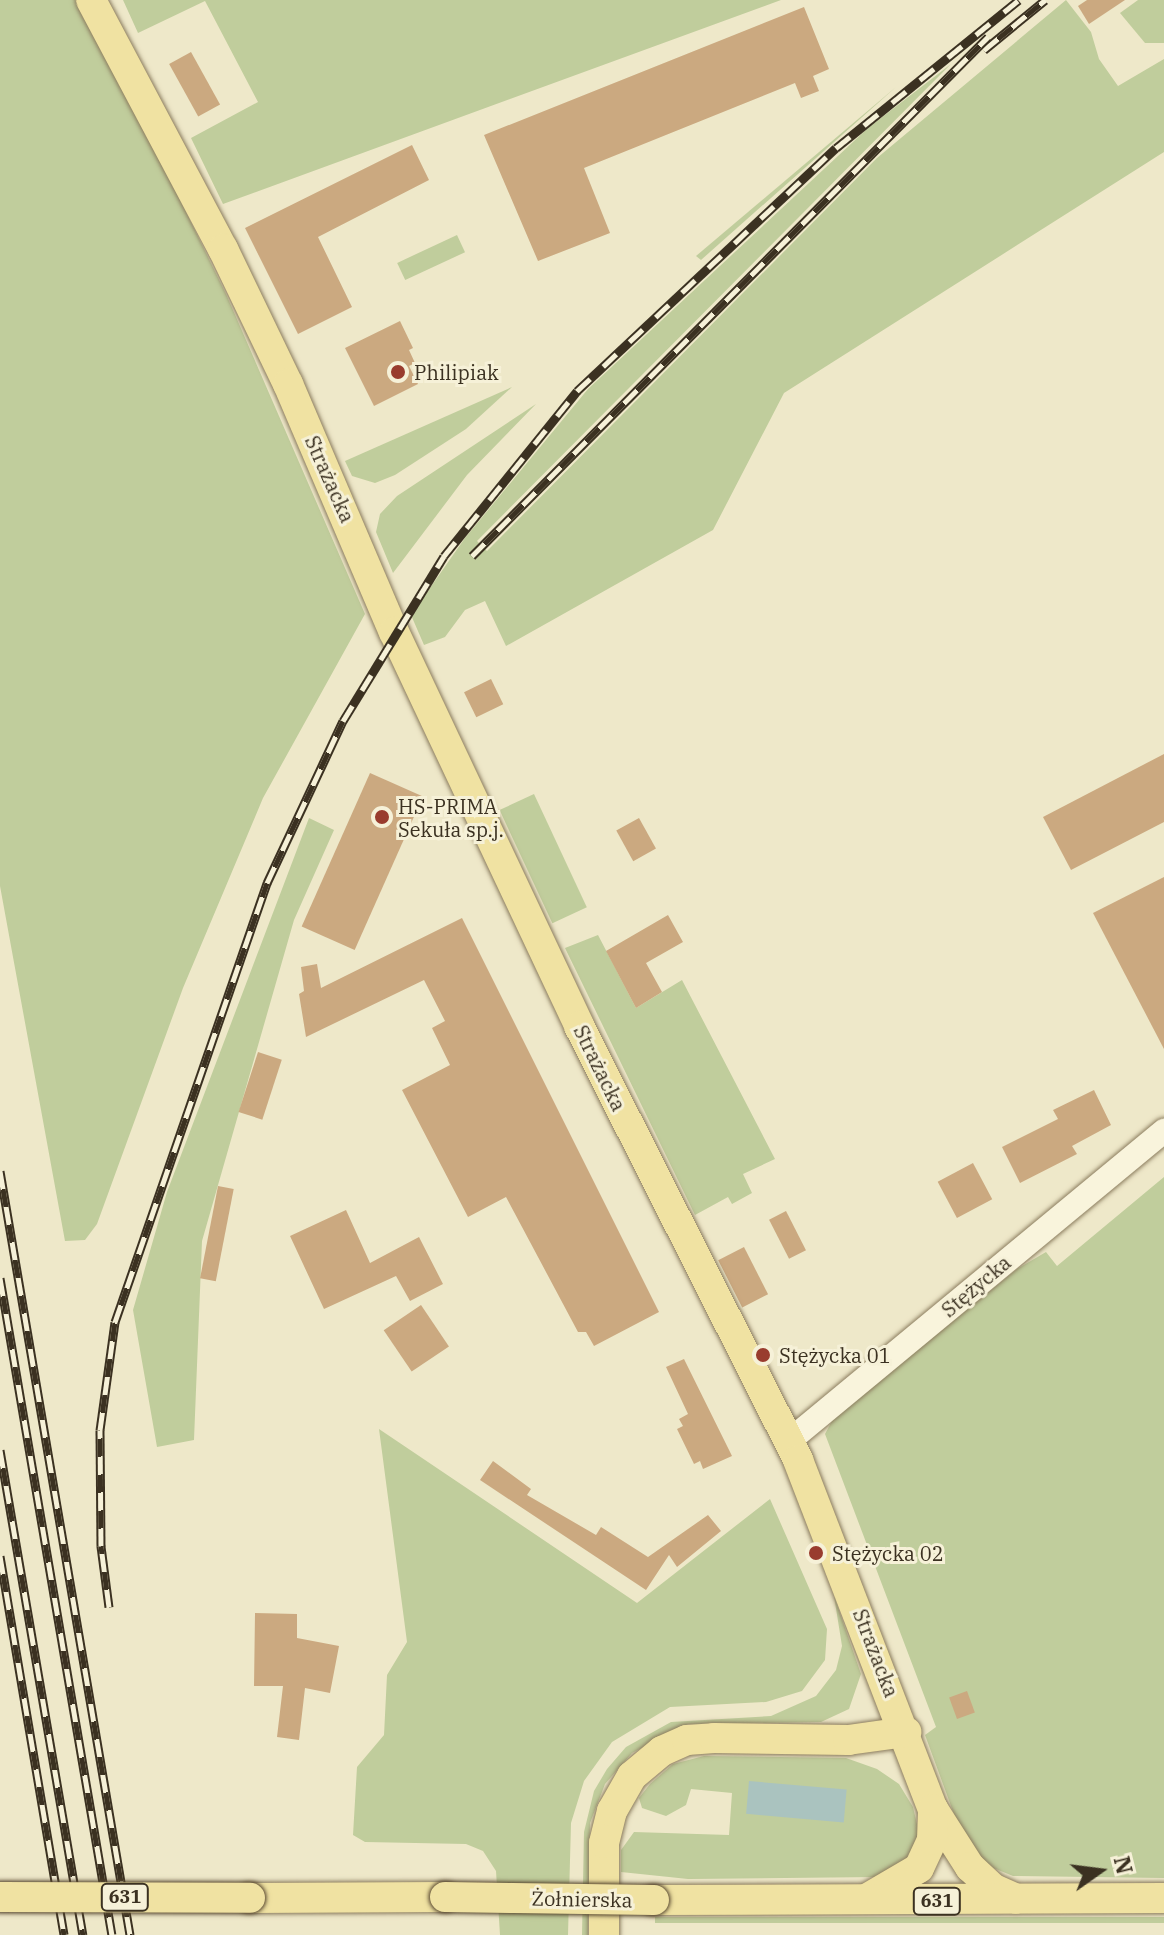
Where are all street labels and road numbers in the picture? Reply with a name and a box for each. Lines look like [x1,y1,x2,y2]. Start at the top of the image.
street label: Strażacka [300,432,360,526]
street label: Strażacka [569,1021,631,1115]
street label: Stężycka [936,1250,1016,1322]
street label: Strażacka [848,1605,904,1701]
road number: 631 [99,1883,151,1911]
street label: Żołnierska [531,1886,633,1912]
road number: 631 [911,1887,963,1915]

